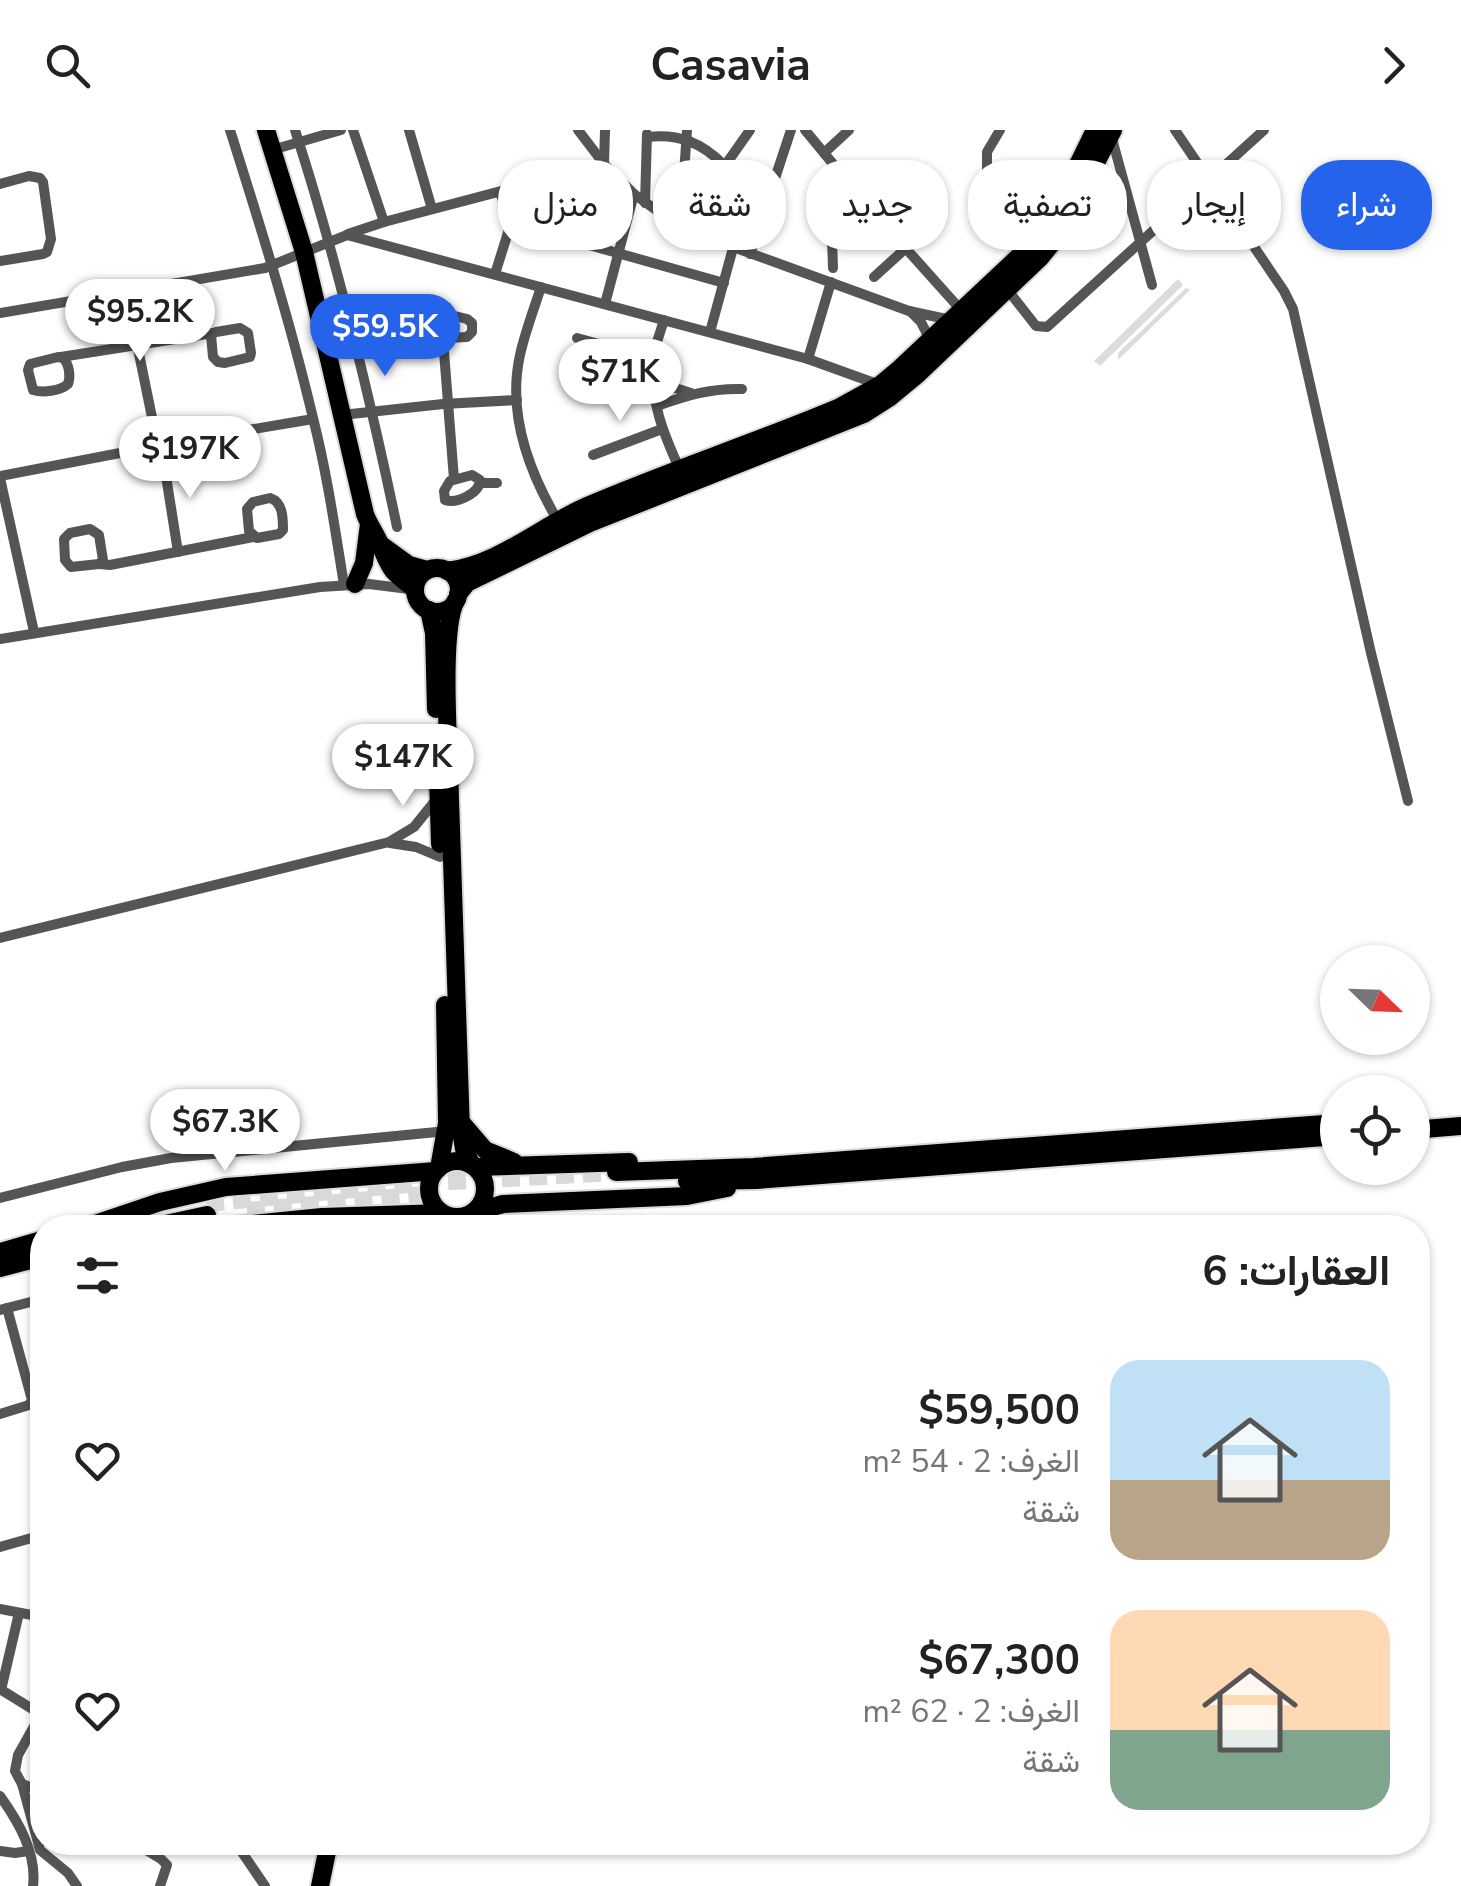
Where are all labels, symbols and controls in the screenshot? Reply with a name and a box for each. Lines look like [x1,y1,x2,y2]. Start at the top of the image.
text: Casavia [650,35,811,96]
icon: search [40,38,95,93]
icon: forward [1366,38,1421,93]
chip: منزل [498,160,633,250]
chip: شقة [653,160,786,250]
chip: جديد [806,160,948,250]
chip: تصفية [968,160,1127,250]
chip: إيجار [1147,160,1281,250]
chip: شراء [1301,160,1432,250]
pin: $95.2K [59,279,221,364]
text: $95.2K [87,290,193,333]
pin: $59.5K [304,294,466,379]
text: $59.5K [332,305,438,348]
pin: $71K [561,339,679,424]
text: $71K [581,350,659,393]
pin: $197K [120,416,260,501]
text: $197K [141,427,239,470]
pin: $147K [333,724,473,809]
text: $147K [354,735,452,778]
north arrow [1320,945,1430,1055]
map controls [1320,945,1430,1185]
button: locate [1320,1075,1430,1185]
pin: $67.3K [144,1089,306,1174]
text: $67.3K [172,1100,278,1143]
text: العقارات: 6 [1202,1243,1390,1300]
icon: filters [70,1248,125,1303]
text: $59,500 [918,1382,1080,1439]
icon: home [1190,1400,1310,1520]
icon: heart [70,1433,125,1488]
text: الغرف: 2 · 54 m² [862,1440,1080,1483]
text: شقة [1022,1490,1080,1533]
text: $67,300 [918,1632,1080,1689]
icon: home [1190,1650,1310,1770]
icon: heart [70,1683,125,1738]
text: الغرف: 2 · 62 m² [862,1690,1080,1733]
text: شقة [1022,1740,1080,1783]

